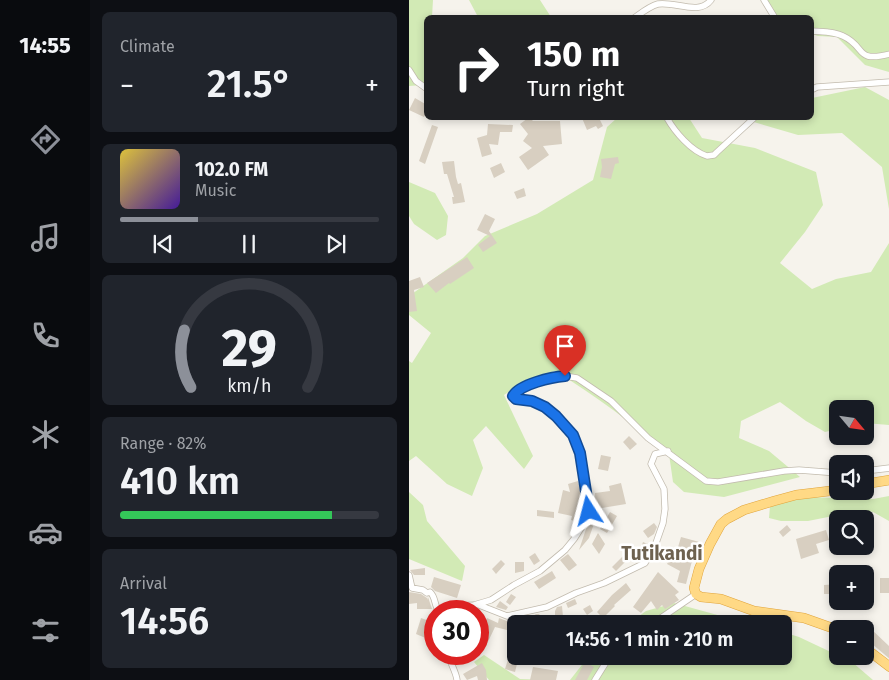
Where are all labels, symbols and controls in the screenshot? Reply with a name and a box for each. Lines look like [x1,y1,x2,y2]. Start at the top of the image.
text: 14:55 [19,32,71,59]
text: 150 m [527,33,620,75]
icon: right [444,35,509,100]
text: Climate [120,37,175,56]
text: 21.5° [207,61,292,107]
text: − [120,69,134,102]
text: + [365,69,379,102]
text: Turn right [527,75,624,102]
icon: directions [28,122,63,157]
text: 102.0 FM [195,158,268,181]
text: Music [195,181,236,200]
icon: music [28,220,63,255]
icon: previous [149,230,177,258]
icon: pause [235,230,263,258]
icon: next [322,230,350,258]
text: 29 [222,317,277,380]
icon: phone [28,318,63,353]
pin [544,325,586,376]
icon: arrive [551,332,579,360]
text: km/h [227,375,272,397]
north arrow [829,400,874,445]
map controls [829,400,874,665]
icon: climate [28,417,63,452]
text: Range · 82% [120,434,207,453]
button: sound [829,455,874,500]
text: 410 km [120,458,240,504]
position arrow [562,484,614,536]
button: search [829,510,874,555]
icon: car [28,515,63,550]
district label: Tutikandi [621,542,703,565]
button: + [829,565,874,610]
text: Arrival [120,574,167,593]
text: 14:56 [120,598,209,644]
speed limit sign: 30 [424,600,489,665]
icon: filters [28,613,63,648]
button: − [829,620,874,665]
text: 14:56 · 1 min · 210 m [566,628,733,651]

